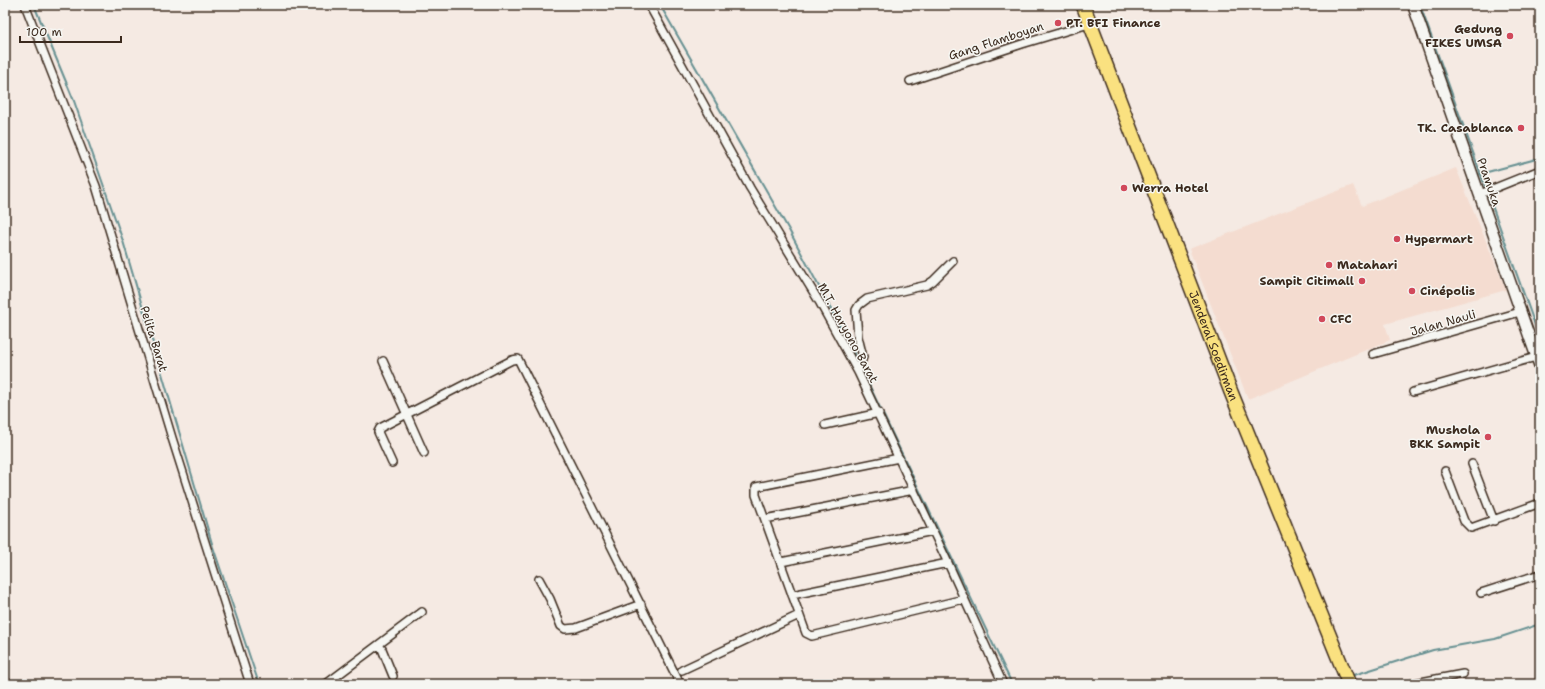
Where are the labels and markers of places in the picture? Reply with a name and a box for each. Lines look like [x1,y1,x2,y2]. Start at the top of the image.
place label: PT. BFI Finance [1066,15,1161,31]
marker: PT. BFI Finance [1053,18,1063,28]
place label: Gedung FIKES UMSA [1425,21,1502,51]
marker: Gedung FIKES UMSA [1505,31,1515,41]
place label: TK. Casablanca [1417,120,1514,136]
marker: TK. Casablanca [1516,123,1526,133]
place label: Werra Hotel [1132,180,1208,196]
marker: Werra Hotel [1119,183,1129,193]
place label: Hypermart [1405,231,1473,247]
marker: Hypermart [1392,234,1402,244]
place label: Matahari [1337,257,1398,273]
marker: Matahari [1324,260,1334,270]
place label: Sampit Citimall [1260,273,1354,289]
marker: Sampit Citimall [1357,276,1367,286]
place label: Cinépolis [1420,283,1475,299]
marker: Cinépolis [1407,286,1417,296]
place label: CFC [1330,311,1352,327]
marker: CFC [1317,314,1327,324]
place label: Mushola BKK Sampit [1409,422,1481,452]
marker: Mushola BKK Sampit [1483,432,1493,442]

